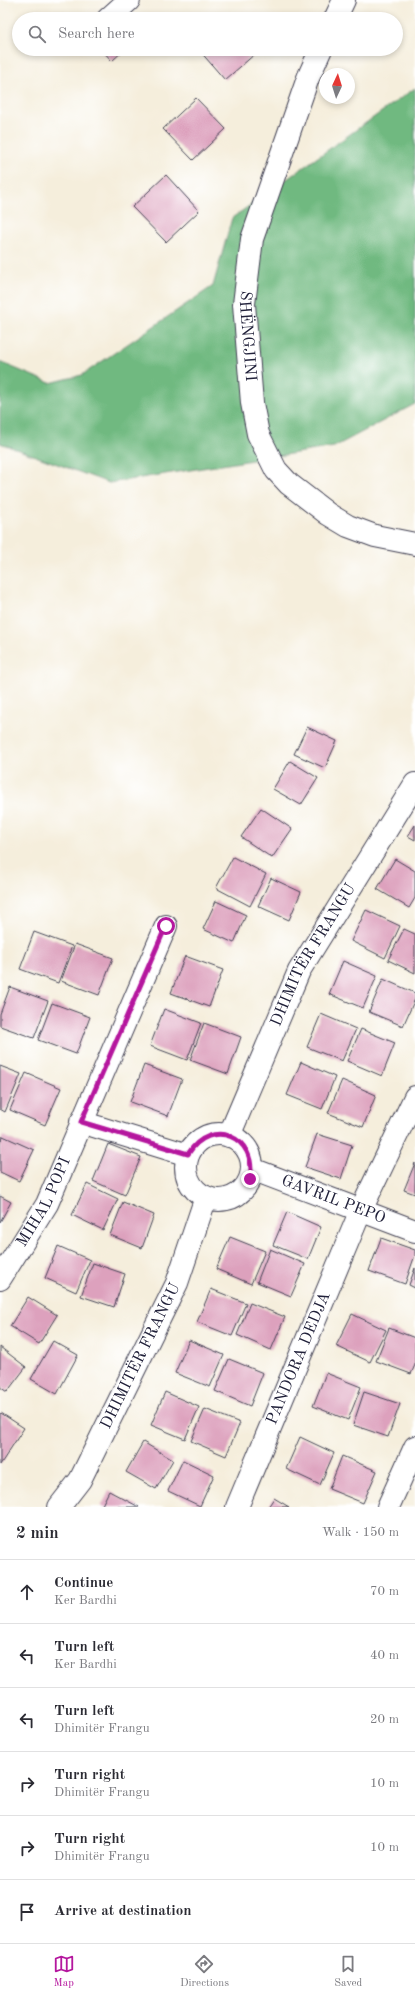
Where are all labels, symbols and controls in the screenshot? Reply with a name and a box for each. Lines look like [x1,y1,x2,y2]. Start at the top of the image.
search box [12,12,403,56]
icon: search [26,23,48,45]
text: Search here [58,27,135,42]
north arrow [319,68,355,104]
street label: SHËNGJINI [236,290,258,382]
street label: DHIMITËR FRANGU [268,881,359,1029]
route start [157,917,175,935]
street label: MIHAL POPI [14,1155,74,1250]
route end [241,1170,259,1188]
street label: GAVRIL PEPO [279,1173,388,1227]
street label: DHIMITËR FRANGU [98,1280,184,1432]
street label: PANDORA DEDJA [264,1290,334,1427]
text: 2 min [16,1525,59,1542]
text: Walk · 150 m [322,1526,399,1539]
text: Continue [54,1576,113,1591]
icon: ahead [16,1581,38,1603]
text: 70 m [370,1585,399,1598]
text: Ker Bardhi [54,1594,117,1607]
text: Turn left [54,1640,114,1655]
icon: left [16,1645,38,1667]
text: 40 m [370,1649,399,1662]
text: Ker Bardhi [54,1658,117,1671]
text: Turn left [54,1704,114,1719]
icon: left [16,1709,38,1731]
text: 20 m [370,1713,399,1726]
text: Dhimitër Frangu [54,1722,150,1735]
text: Turn right [54,1768,125,1783]
icon: right [16,1773,38,1795]
text: 10 m [370,1777,399,1790]
text: Dhimitër Frangu [54,1786,150,1799]
text: Turn right [54,1832,125,1847]
icon: right [16,1837,38,1859]
text: 10 m [370,1841,399,1854]
text: Dhimitër Frangu [54,1850,150,1863]
icon: arrive [16,1901,38,1923]
text: Arrive at destination [54,1904,192,1919]
tab: Map [53,1953,75,1991]
tab: Directions [180,1953,229,1991]
tab: Saved [334,1953,362,1991]

